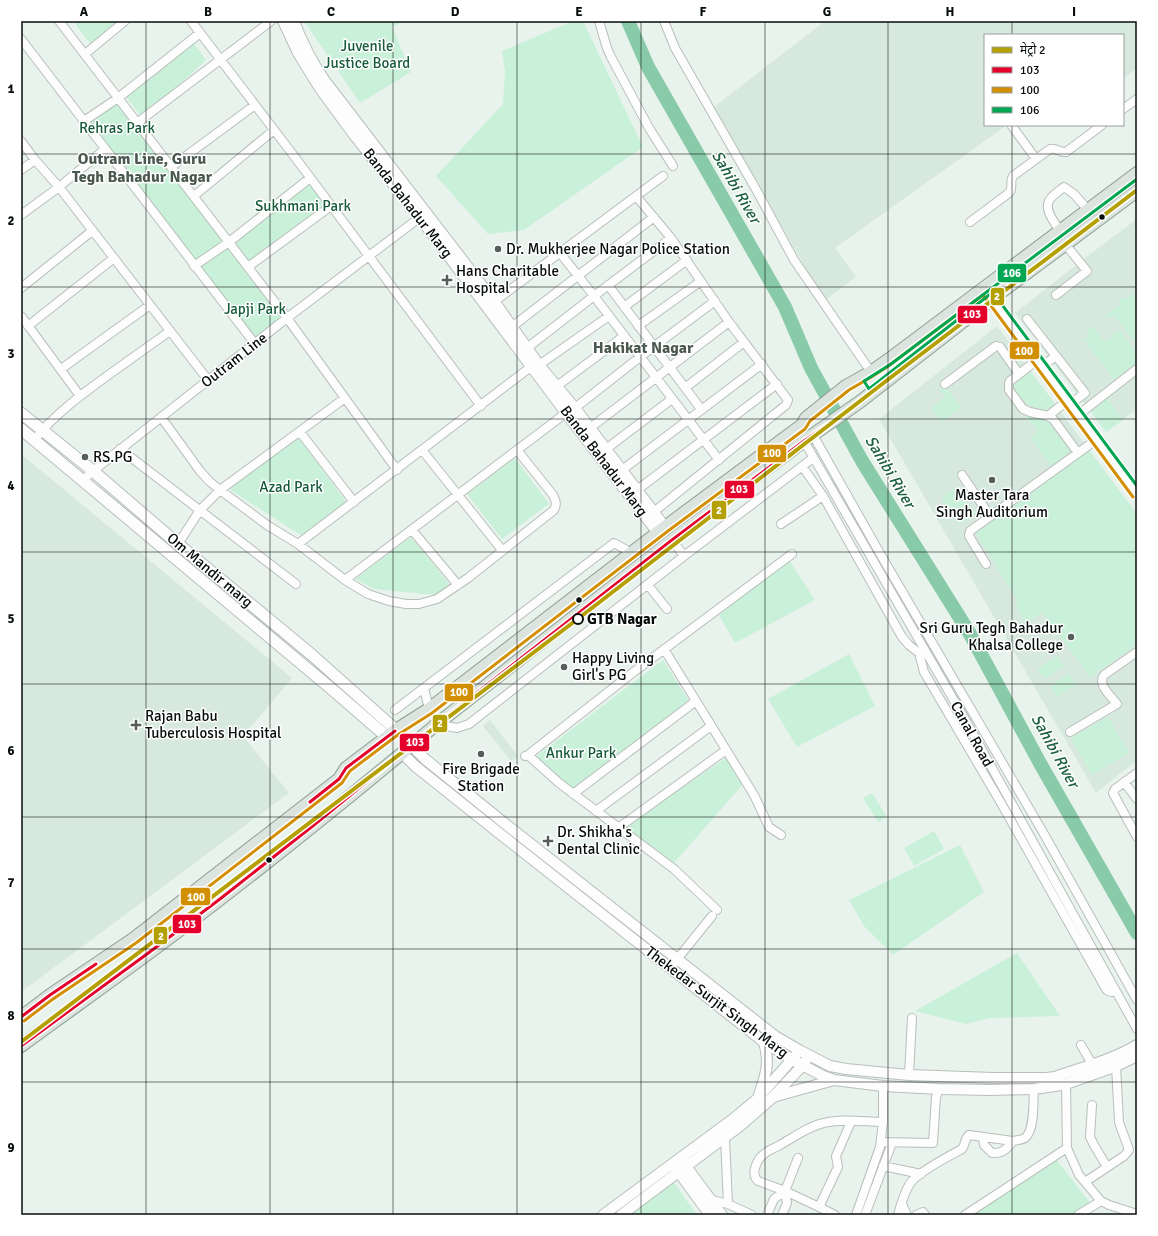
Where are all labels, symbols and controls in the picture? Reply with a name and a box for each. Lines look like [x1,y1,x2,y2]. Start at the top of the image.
text: A [80,4,89,20]
text: B [204,4,212,20]
text: C [327,4,335,20]
text: D [451,4,460,20]
text: E [575,4,583,20]
text: F [700,4,707,20]
text: G [823,4,831,20]
text: H [946,4,954,20]
text: I [1072,4,1076,20]
legend [984,34,1124,126]
park label: Juvenile Justice Board [324,37,410,72]
text: मेट्रो 2 [1020,42,1045,58]
text: 103 [1020,63,1039,78]
text: 1 [7,81,15,97]
text: 100 [1020,83,1039,98]
text: 106 [1020,103,1039,118]
park label: Rehras Park [79,119,156,137]
street label: Banda Bahadur Marg [360,145,456,261]
water label: Sahibi River [707,147,766,229]
district label: Outram Line, Guru Tegh Bahadur Nagar [72,149,213,187]
park label: Sukhmani Park [255,197,352,215]
unlabelled marker [1097,212,1107,222]
text: 2 [7,213,15,229]
place label: Dr. Mukherjee Nagar Police Station [506,240,730,258]
marker: Dr. Mukherjee Nagar Police Station [493,244,503,254]
place label: Hans Charitable Hospital [456,262,559,297]
line badge: 106 [997,263,1027,283]
text: 106 [1003,267,1021,280]
marker: Hans Charitable Hospital [441,274,453,286]
line badge: 2 [990,287,1005,306]
text: 2 [994,290,1000,303]
park label: Japji Park [224,300,287,318]
line badge: 103 [957,305,988,324]
text: 103 [963,308,981,321]
street label: Outram Line [197,329,271,391]
district label: Hakikat Nagar [593,338,694,358]
line badge: 100 [1009,341,1040,360]
text: 100 [1015,345,1033,358]
text: 3 [7,346,15,362]
street label: Banda Bahadur Marg [556,402,652,520]
water label: Sahibi River [861,432,921,514]
line badge: 100 [757,444,787,463]
text: 100 [763,447,781,460]
place label: RS.PG [93,448,132,466]
marker: RS.PG [80,452,90,462]
marker: Master Tara Singh Auditorium [987,475,997,485]
text: 4 [7,478,15,494]
park label: Azad Park [259,478,323,496]
line badge: 103 [724,480,755,499]
text: 103 [730,483,748,496]
place label: Master Tara Singh Auditorium [936,486,1048,521]
line badge: 2 [711,500,727,520]
text: 2 [716,504,722,517]
street label: Om Mandir marg [163,529,257,611]
unlabelled marker [574,595,584,605]
place label: GTB Nagar [587,610,657,628]
text: 5 [7,611,15,627]
marker: GTB Nagar [572,613,584,625]
place label: Sri Guru Tegh Bahadur Khalsa College [920,619,1063,654]
marker: Sri Guru Tegh Bahadur Khalsa College [1066,632,1076,642]
place label: Happy Living Girl's PG [572,649,654,684]
marker: Happy Living Girl's PG [559,662,569,672]
line badge: 100 [444,683,474,702]
text: 100 [450,686,468,699]
street label: Canal Road [947,698,997,770]
place label: Rajan Babu Tuberculosis Hospital [145,707,282,742]
water label: Sahibi River [1027,711,1084,793]
line badge: 2 [432,714,448,733]
text: 2 [437,717,443,730]
marker: Rajan Babu Tuberculosis Hospital [130,719,142,731]
line badge: 103 [399,733,430,752]
text: 103 [406,736,424,749]
text: 6 [7,743,15,759]
park label: Ankur Park [546,744,617,762]
marker: Fire Brigade Station [476,749,486,759]
place label: Fire Brigade Station [442,760,520,795]
place label: Dr. Shikha's Dental Clinic [557,823,640,858]
marker: Dr. Shikha's Dental Clinic [542,835,554,847]
unlabelled marker [264,855,274,865]
text: 7 [7,875,15,891]
line badge: 100 [180,887,211,906]
text: 100 [187,891,205,904]
line badge: 103 [172,914,202,934]
text: 103 [178,918,196,931]
line badge: 2 [153,926,168,945]
text: 2 [158,930,164,943]
street label: Thekedar Surjit Singh Marg [642,942,792,1062]
text: 8 [7,1008,15,1024]
text: 9 [7,1140,15,1156]

